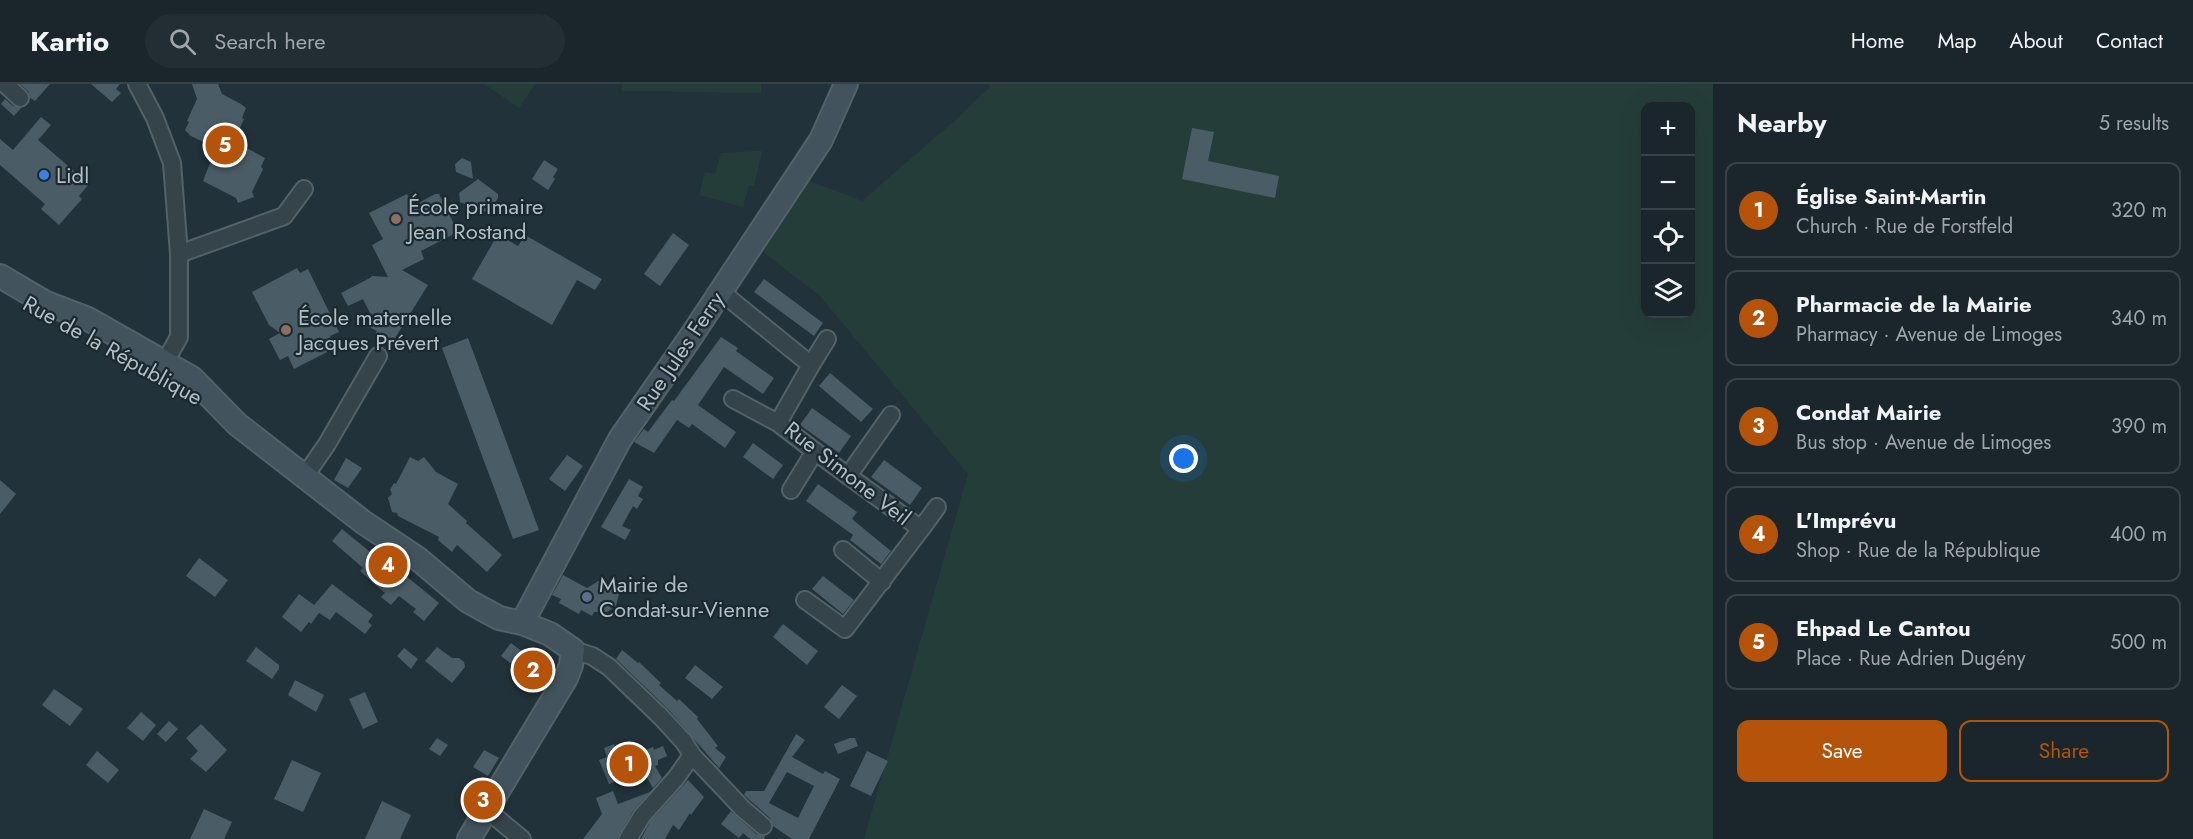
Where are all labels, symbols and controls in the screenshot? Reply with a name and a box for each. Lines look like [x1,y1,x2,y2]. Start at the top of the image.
search box [145,14,565,68]
text: Kartio [30,21,109,62]
icon: search [166,25,199,58]
text: Search here [214,25,326,57]
text: Home [1851,26,1904,56]
text: Map [1937,26,1977,56]
text: About [2010,26,2063,56]
text: Contact [2096,26,2163,56]
map controls [1641,102,1695,318]
button: + [1641,102,1695,156]
text: Nearby [1737,104,1826,142]
text: 5 results [2099,109,2169,138]
pin: 5 [206,122,244,168]
button: − [1641,156,1695,210]
place label: Lidl [56,159,89,191]
marker: Lidl [37,168,51,182]
text: Église Saint-Martin [1796,180,1986,212]
place label: École primaire Jean Rostand [405,190,543,247]
text: 1 [1753,196,1764,225]
text: 320 m [2111,196,2167,225]
button: locate [1641,210,1695,264]
marker: École primaire Jean Rostand [389,212,403,226]
text: Church · Rue de Forstfeld [1796,212,2013,241]
button: layers [1641,264,1695,318]
street label: Rue Jules Ferry [628,285,732,417]
street label: Rue de la République [17,287,209,413]
text: Pharmacie de la Mairie [1796,288,2032,320]
place label: École maternelle Jacques Prévert [295,301,452,358]
text: 2 [1752,304,1765,333]
text: 340 m [2111,304,2167,333]
text: Pharmacy · Avenue de Limoges [1796,320,2062,349]
marker: École maternelle Jacques Prévert [279,323,293,337]
text: Condat Mairie [1796,396,1941,428]
text: 3 [1752,412,1765,441]
text: 390 m [2111,412,2167,441]
street label: Rue Simone Veil [778,413,918,533]
text: Bus stop · Avenue de Limoges [1796,428,2051,457]
your location [1169,444,1198,473]
text: L'Imprévu [1796,504,1897,536]
text: 4 [1752,520,1765,549]
text: 400 m [2110,520,2167,549]
text: Shop · Rue de la République [1796,536,2041,565]
pin: 4 [368,542,408,588]
place label: Mairie de Condat-sur-Vienne [599,568,769,625]
marker: Mairie de Condat-sur-Vienne [580,590,594,604]
text: Ehpad Le Cantou [1796,612,1971,644]
text: 5 [1752,628,1765,657]
text: 500 m [2110,628,2167,657]
text: Place · Rue Adrien Dugény [1796,644,2026,673]
pin: 2 [514,648,552,692]
button: Save [1737,720,1947,782]
button: Share [1959,720,2169,782]
pin: 1 [610,742,648,786]
pin: 3 [464,778,502,822]

